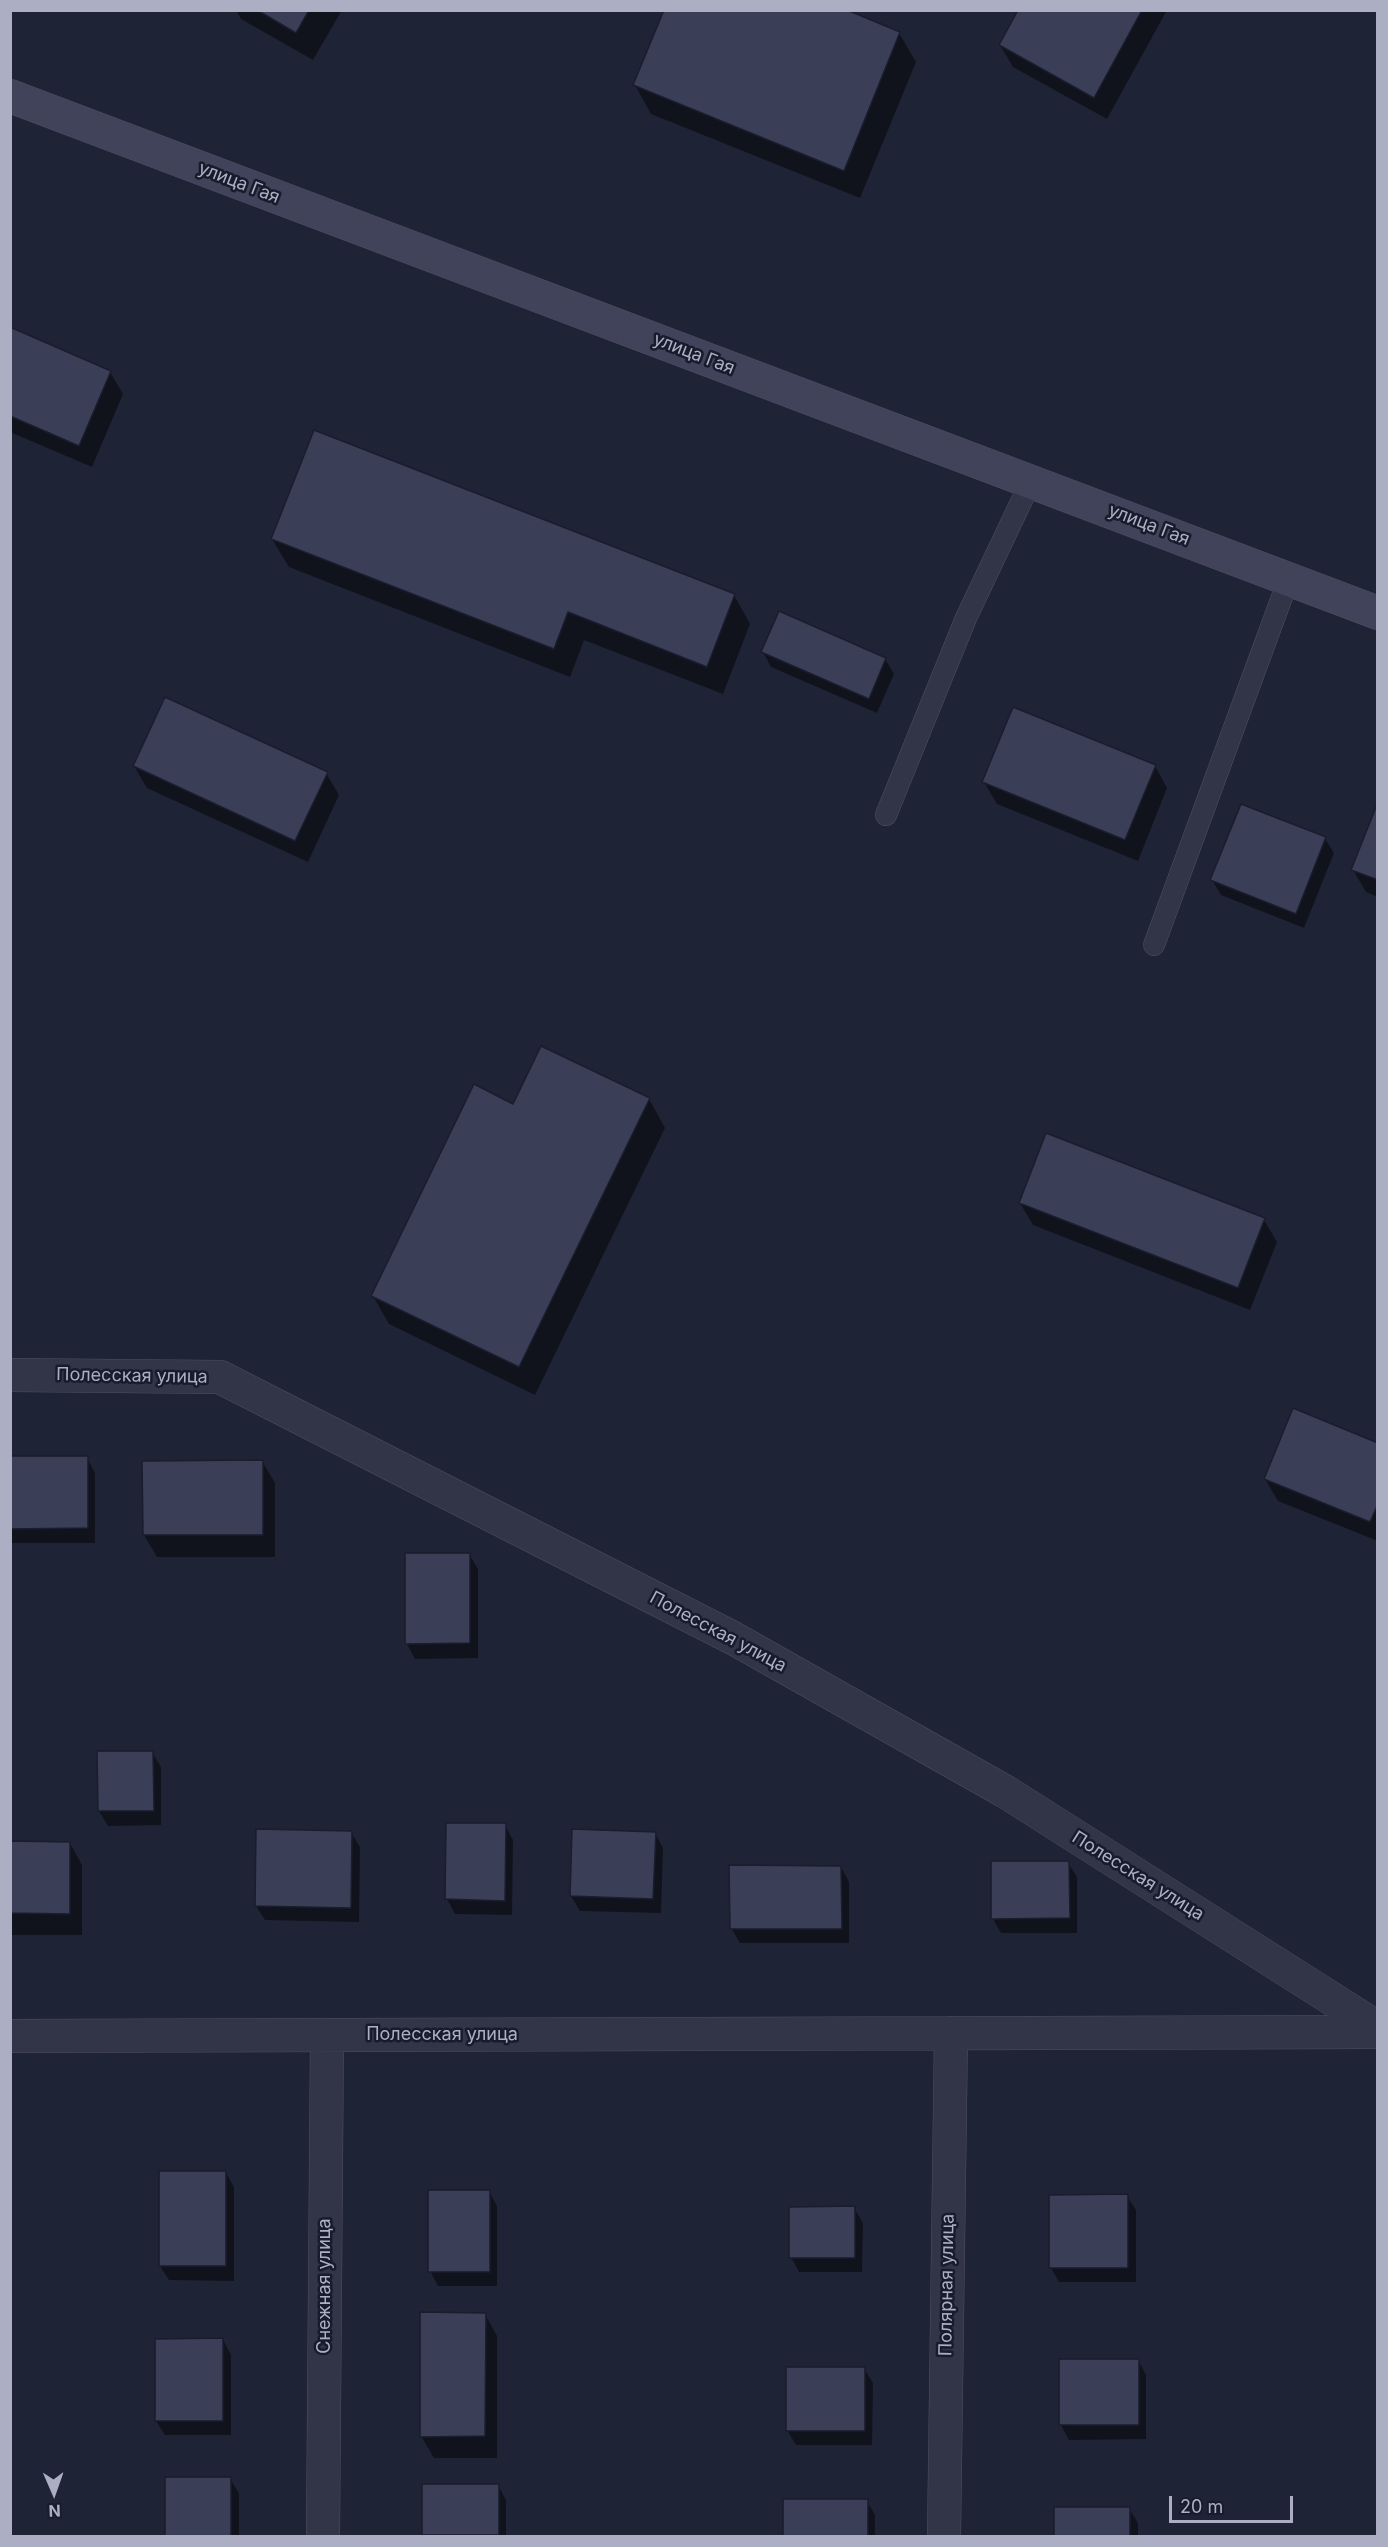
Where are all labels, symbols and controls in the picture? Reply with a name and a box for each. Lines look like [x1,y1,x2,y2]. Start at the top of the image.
street label: улица Гая [195,158,283,208]
street label: улица Гая [650,329,738,379]
street label: улица Гая [1105,500,1193,550]
street label: Полесская улица [56,1364,208,1388]
street label: Полесская улица [646,1587,790,1677]
street label: Полесская улица [1068,1827,1208,1925]
street label: Полесская улица [366,2024,518,2046]
street label: Полярная улица [935,2214,959,2356]
street label: Снежная улица [314,2218,336,2354]
north arrow [24,2463,84,2523]
scale bar [1172,2484,1296,2522]
text: 20 m [1180,2496,1223,2517]
text: N [48,2501,61,2521]

